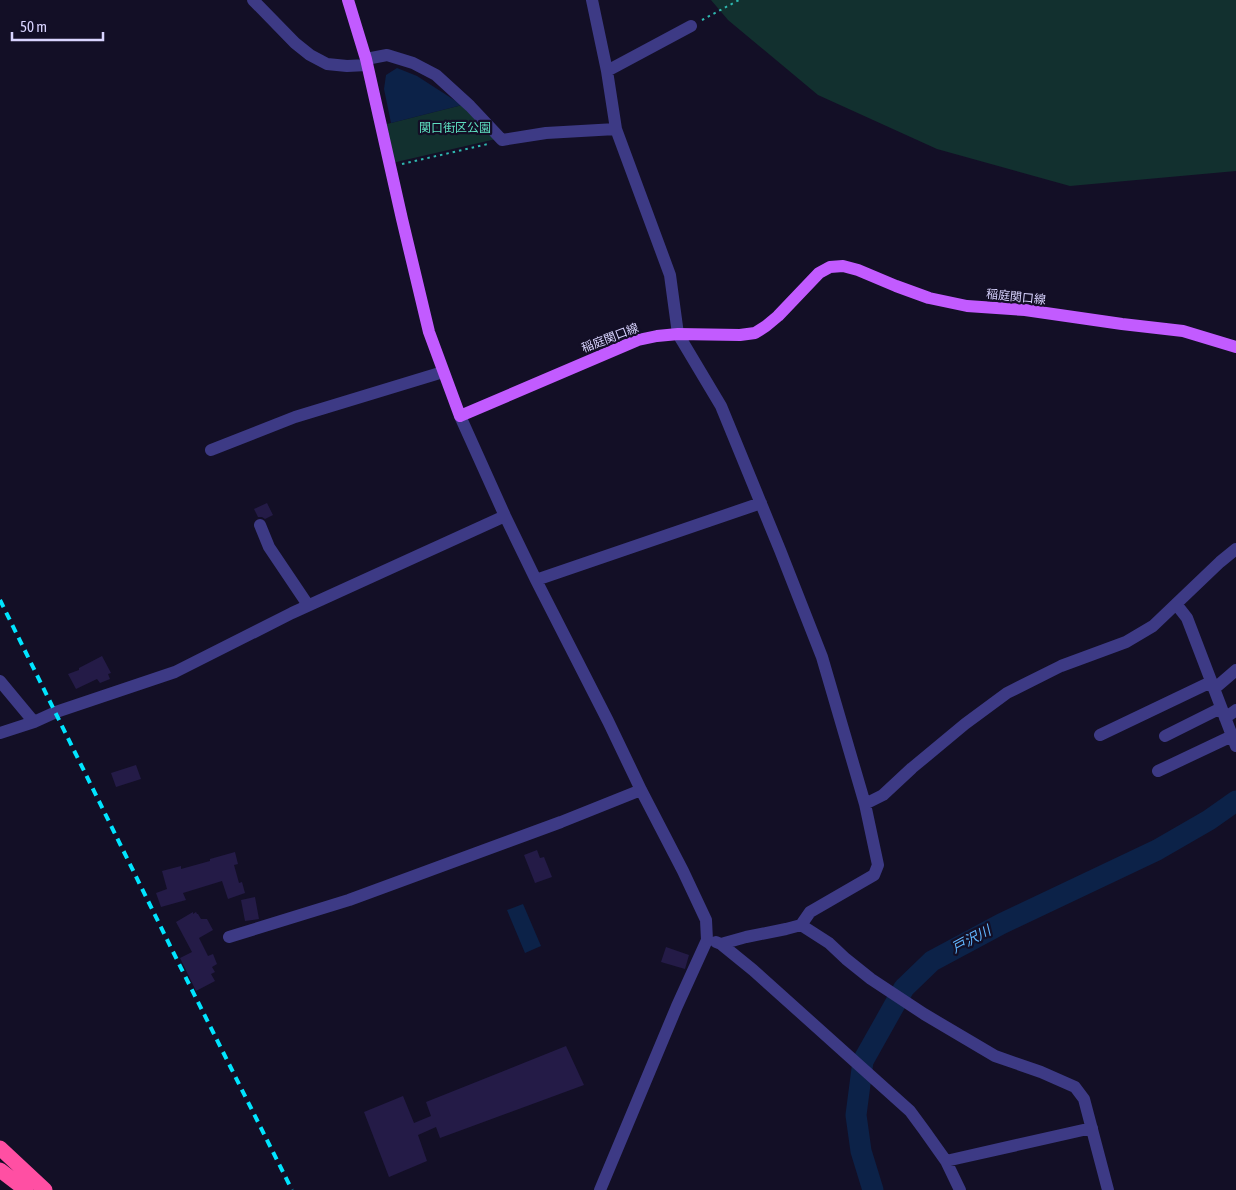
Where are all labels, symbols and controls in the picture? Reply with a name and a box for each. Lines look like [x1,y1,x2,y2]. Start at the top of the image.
scale bar [12,10,104,42]
text: 50 m [20,18,47,35]
park label: 関口街区公園 [419,121,491,135]
street label: 稲庭関口線 [985,287,1047,307]
street label: 稲庭関口線 [579,321,641,355]
water label: 戸沢川 [949,921,995,956]

